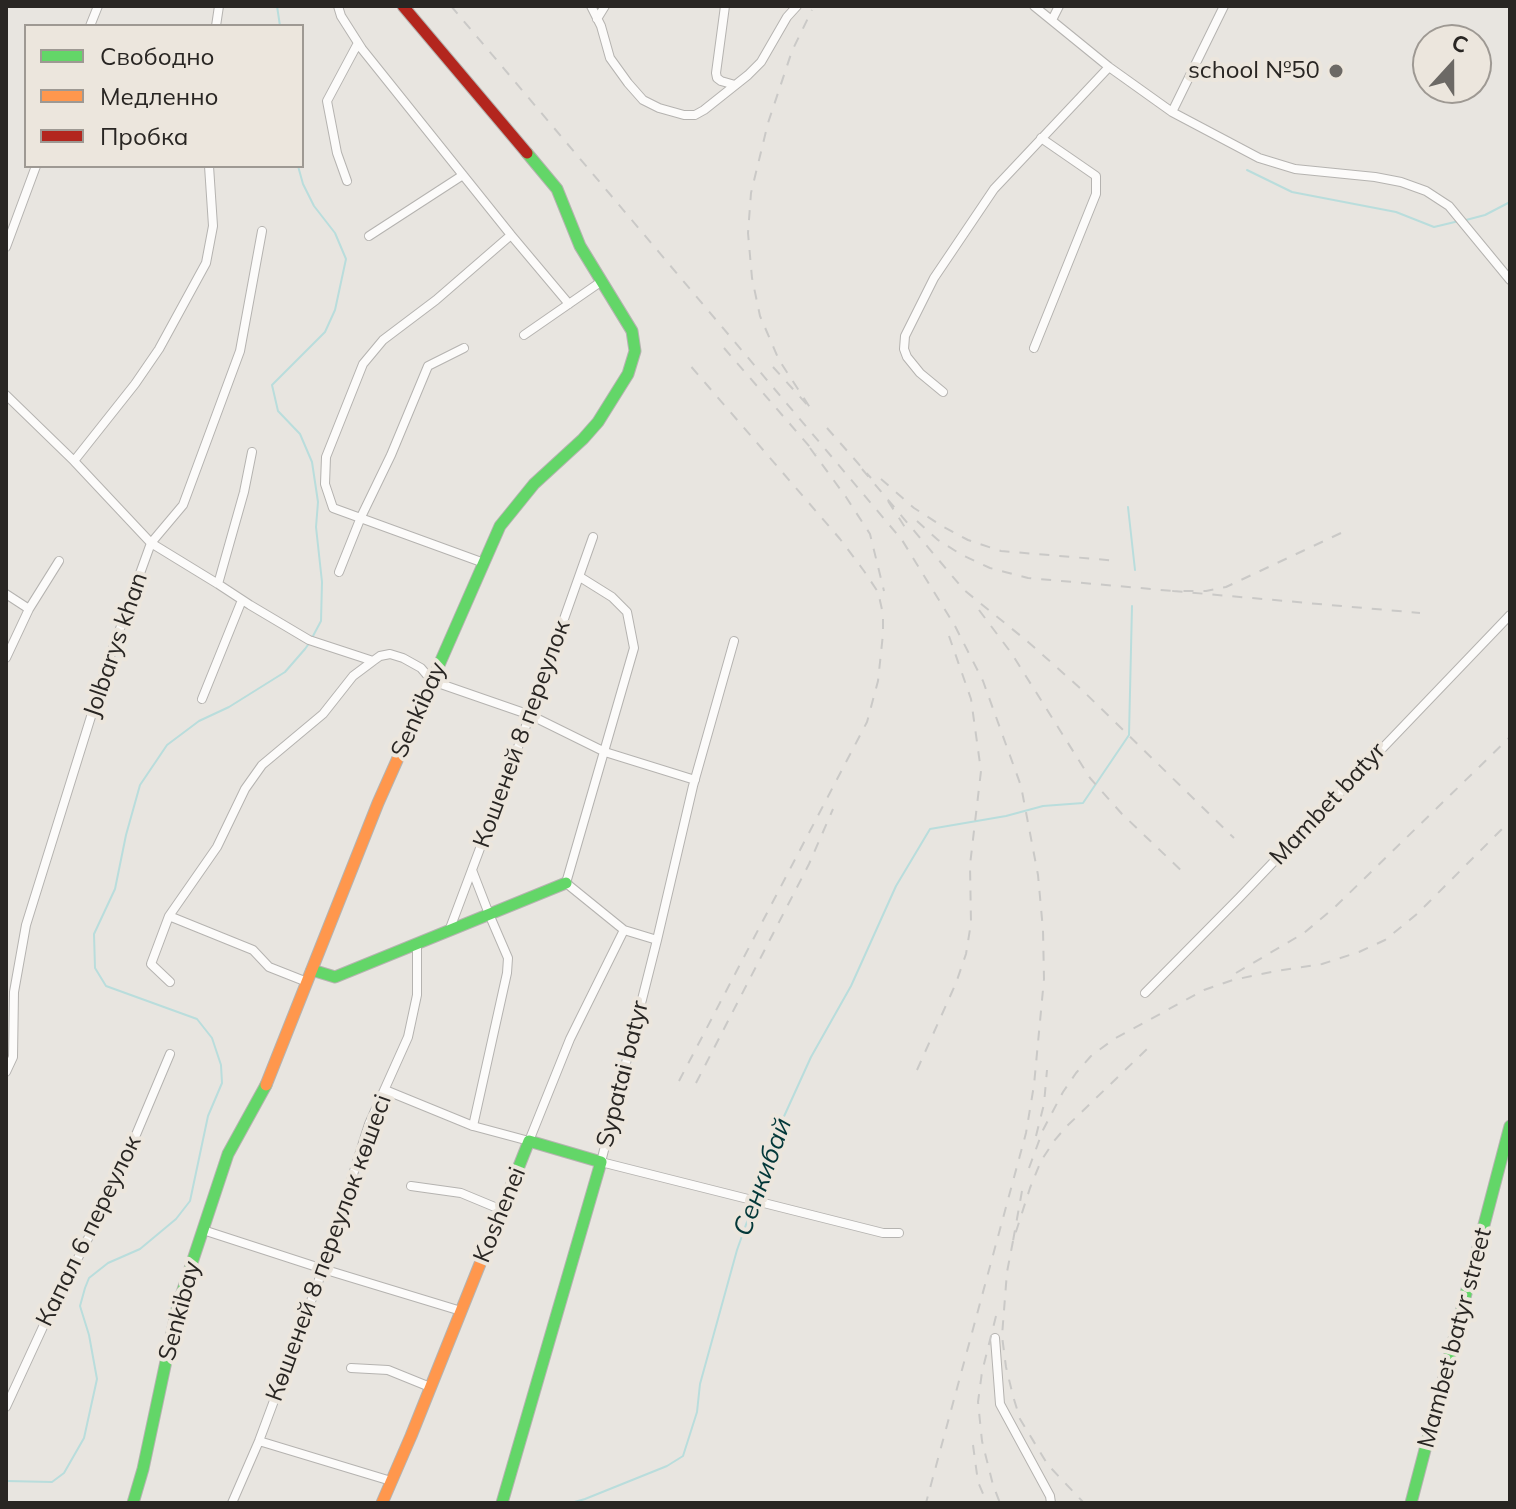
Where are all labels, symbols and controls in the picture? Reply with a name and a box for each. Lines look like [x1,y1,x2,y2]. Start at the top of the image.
legend [24,24,304,168]
north arrow [1412,24,1492,104]
text: С [1448,28,1472,59]
text: Свободно [100,41,215,71]
place label: school №50 [1188,57,1320,85]
marker: school №50 [1327,62,1345,80]
text: Медленно [100,81,219,111]
text: Пробка [100,121,188,151]
street label: Jolbarys khan [78,569,154,721]
street label: Кошеней 8 переулок [467,616,577,852]
street label: Senkibay [385,658,453,762]
street label: Mambet batyr [1264,737,1392,871]
street label: Sypatai batyr [591,998,655,1150]
street label: Көшеней 8 переулок көшесі [260,1091,398,1405]
water label: Сенкибай [727,1114,799,1240]
street label: Капал 6 переулок [30,1131,148,1331]
street label: Koshenei [468,1163,532,1267]
street label: Mambet batyr street [1412,1225,1498,1451]
street label: Senkibay [153,1258,207,1364]

